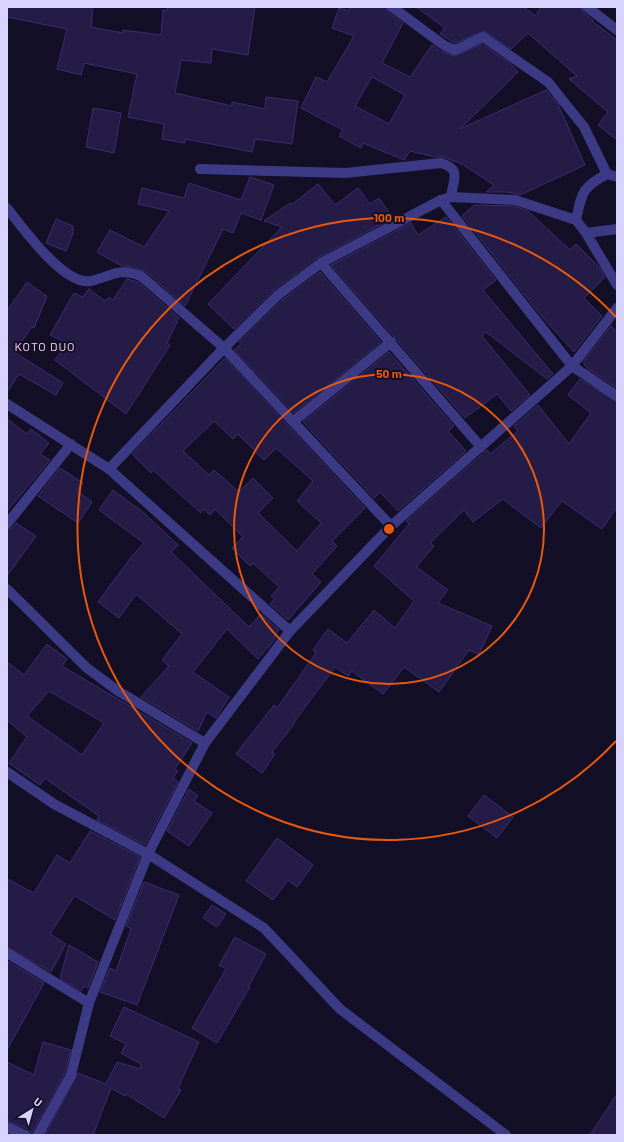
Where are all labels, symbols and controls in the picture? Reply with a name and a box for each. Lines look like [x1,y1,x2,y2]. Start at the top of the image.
text: 100 m [374,210,404,224]
district label: KOTO DUO [14,339,76,353]
text: 50 m [376,366,402,380]
centre of rings [382,522,396,536]
north arrow [12,1090,52,1130]
text: U [32,1094,45,1109]

